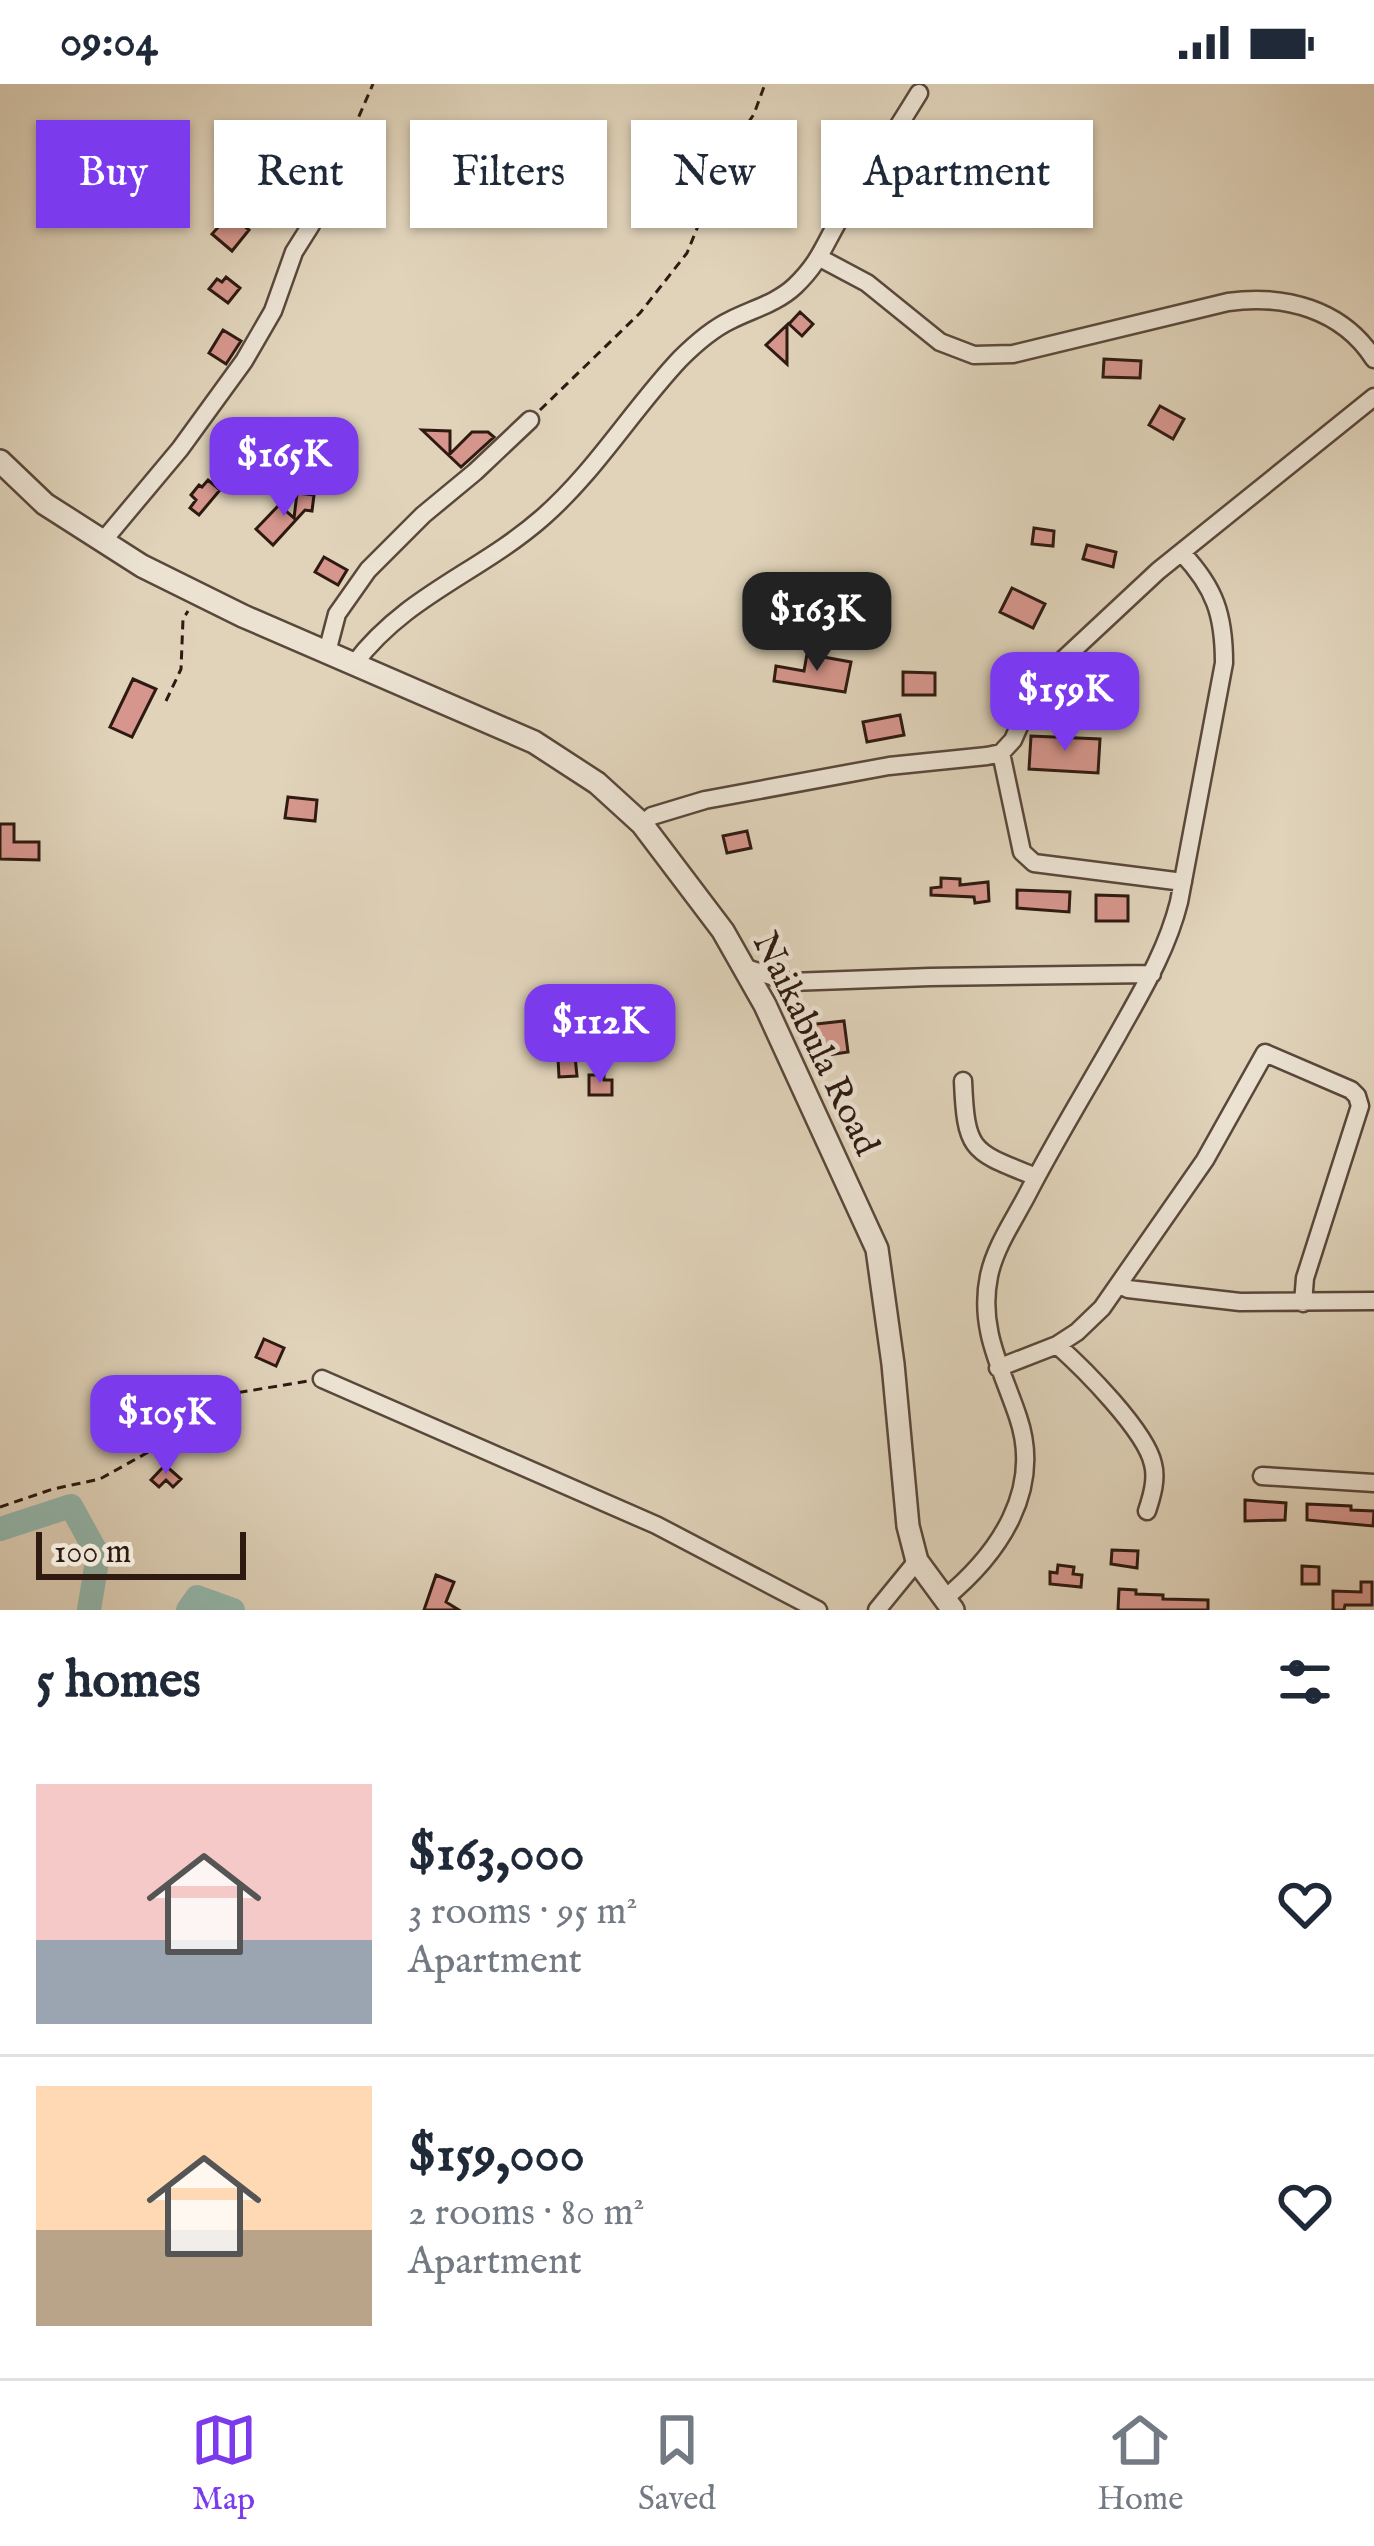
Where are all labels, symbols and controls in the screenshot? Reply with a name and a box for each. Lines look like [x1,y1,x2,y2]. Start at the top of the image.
text: 09:04 [60,14,158,71]
chip: Buy [36,120,190,228]
chip: Rent [214,120,386,228]
chip: Filters [410,120,607,228]
chip: New [631,120,797,228]
chip: Apartment [821,120,1093,228]
pin: $165K [200,417,368,519]
text: $165K [237,431,331,480]
pin: $163K [733,572,901,674]
text: $163K [769,586,865,635]
pin: $159K [981,652,1149,754]
text: $159K [1017,666,1113,715]
street label: Naikabula Road [741,925,889,1164]
pin: $112K [516,984,684,1086]
text: $112K [551,998,649,1047]
pin: $105K [82,1375,250,1477]
text: $105K [117,1389,215,1438]
scale bar [36,1526,246,1579]
text: 100 m [54,1532,131,1574]
icon: filters [1272,1649,1338,1715]
text: 5 homes [36,1650,201,1715]
text: $163,000 [408,1823,585,1888]
icon: home [132,1832,276,1976]
icon: heart [1272,1871,1338,1937]
text: 3 rooms · 95 m² [408,1888,638,1937]
text: Apartment [408,1937,582,1986]
text: $159,000 [408,2124,585,2189]
icon: home [132,2134,276,2278]
icon: heart [1272,2173,1338,2239]
text: 2 rooms · 80 m² [408,2189,645,2238]
text: Apartment [408,2238,582,2287]
tab: Map [191,2407,257,2521]
tab: Saved [638,2407,716,2521]
tab: Home [1097,2407,1183,2521]

